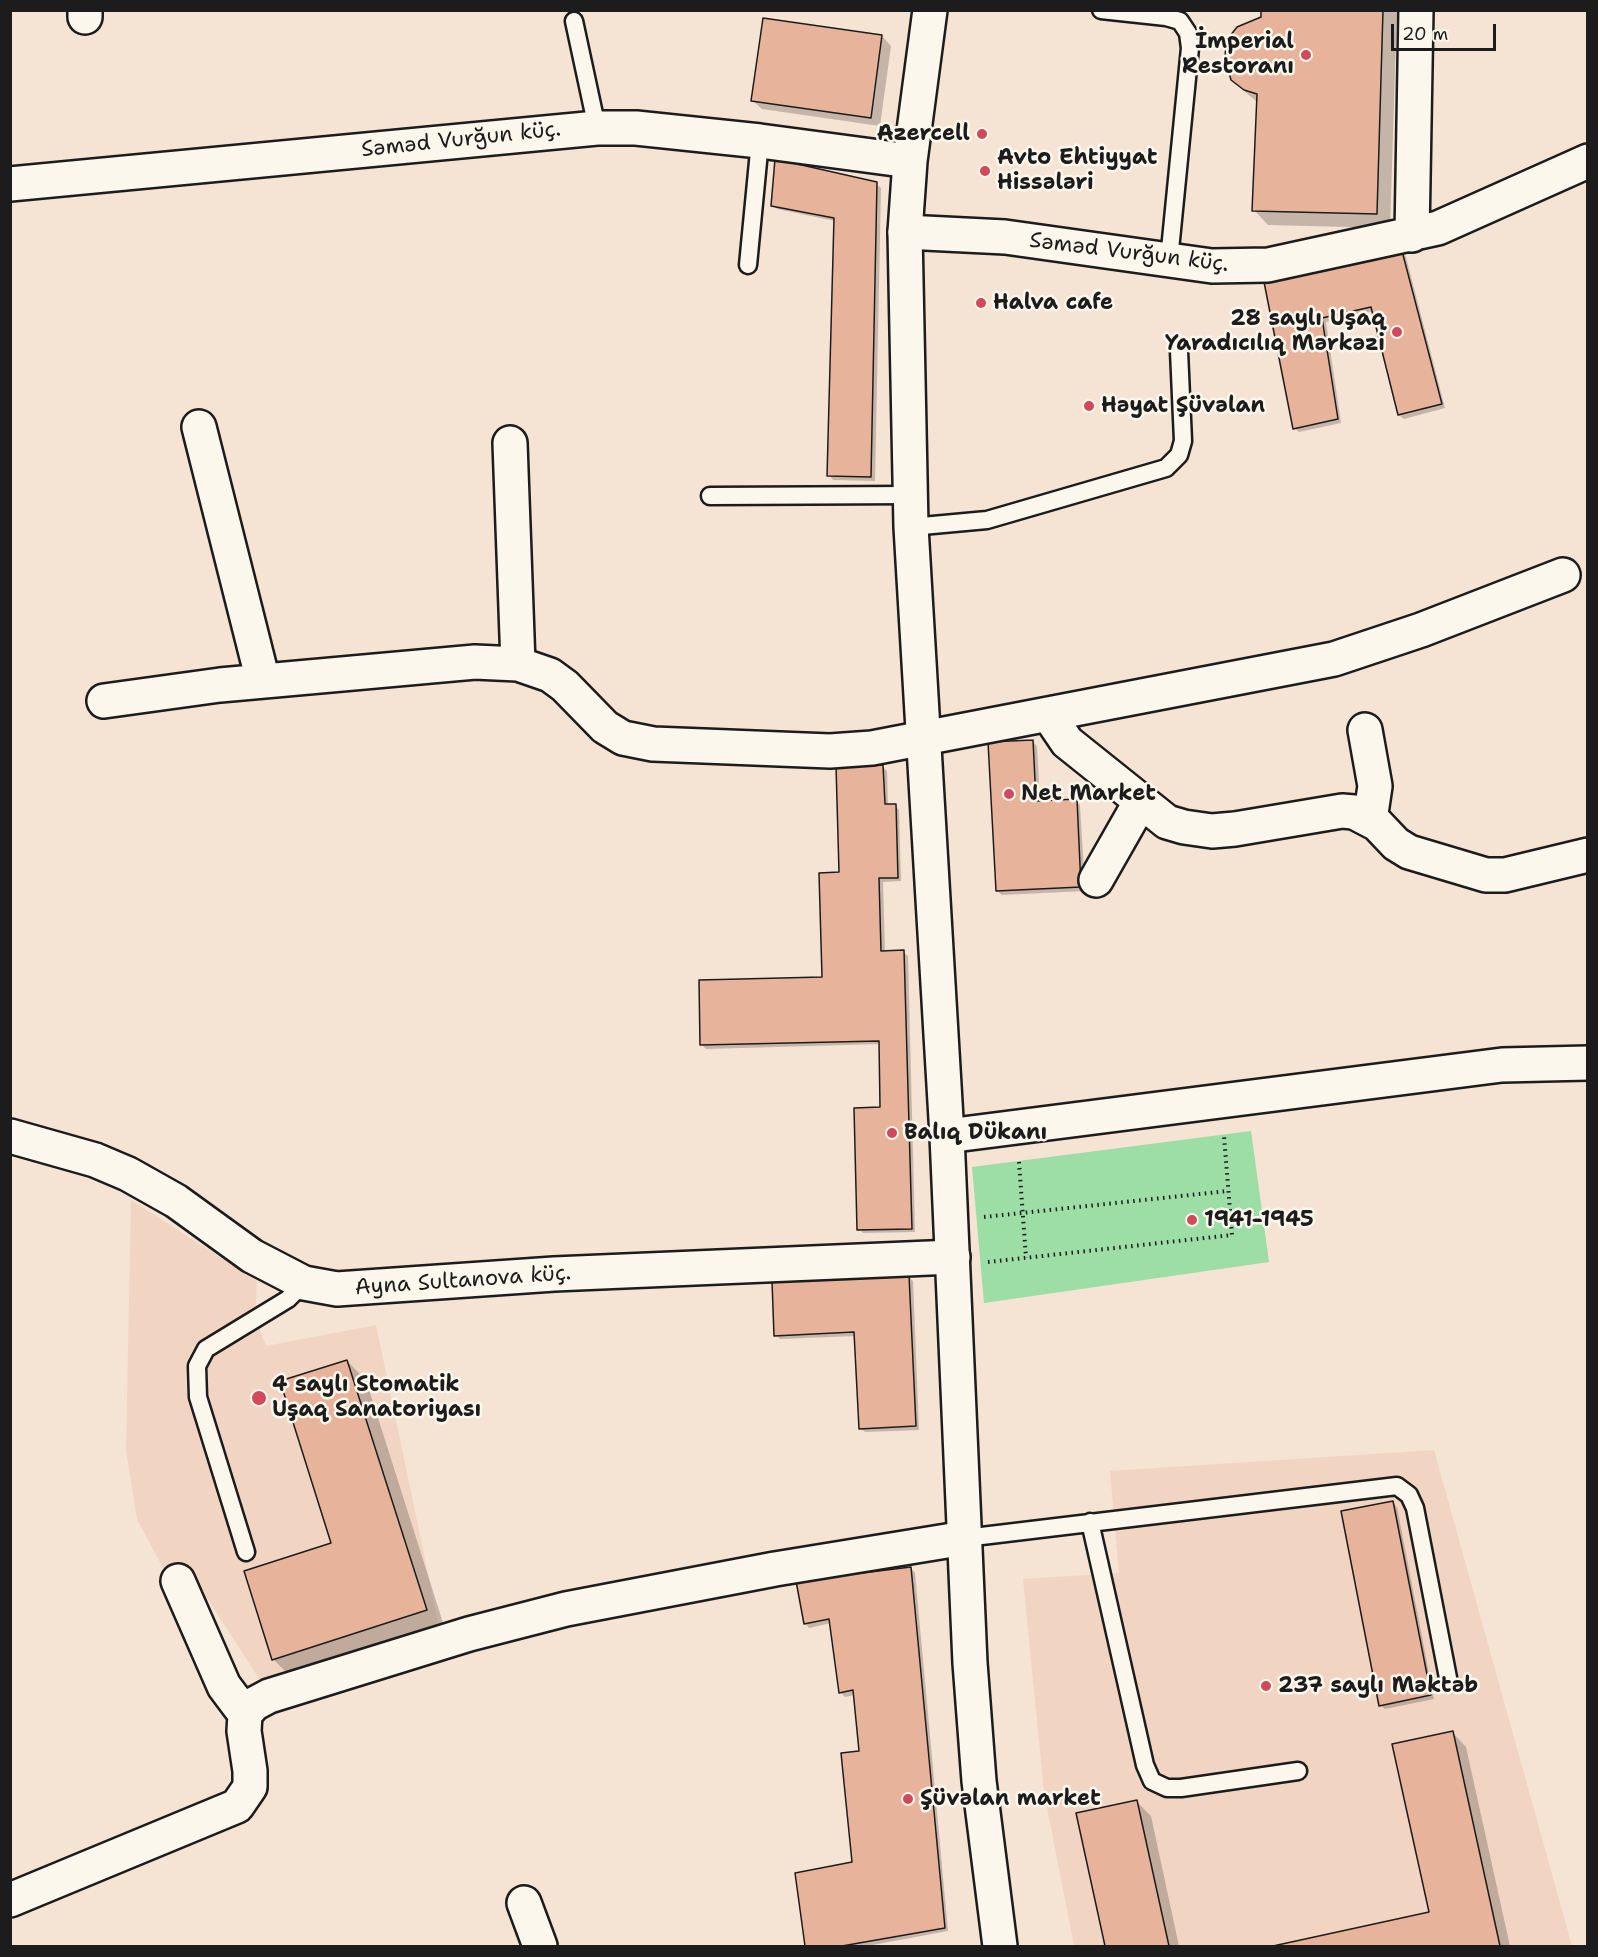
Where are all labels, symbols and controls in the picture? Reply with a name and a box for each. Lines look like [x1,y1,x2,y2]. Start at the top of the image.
scale bar [1394,12,1499,50]
text: 20 m [1402,22,1448,46]
place label: İmperial Restoranı [1182,29,1294,80]
marker: İmperial Restoranı [1299,48,1313,62]
street label: Səməd Vurğun küç. [360,116,562,164]
place label: Azercell [877,121,970,147]
marker: Azercell [975,127,989,141]
place label: Avto Ehtiyyat Hissələri [997,145,1157,196]
marker: Avto Ehtiyyat Hissələri [978,164,992,178]
street label: Səməd Vurğun küç. [1028,228,1230,278]
place label: Halva cafe [993,290,1113,316]
marker: Halva cafe [974,296,988,310]
place label: 28 saylı Uşaq Yaradıcılıq Mərkəzi [1165,306,1385,358]
marker: 28 saylı Uşaq Yaradıcılıq Mərkəzi [1390,325,1404,339]
place label: Həyat Şüvəlan [1101,393,1265,419]
marker: Həyat Şüvəlan [1082,399,1096,413]
place label: Net Market [1021,781,1156,807]
marker: Net Market [1002,787,1016,801]
place label: Balıq Dükanı [904,1120,1047,1146]
marker: Balıq Dükanı [885,1126,899,1140]
place label: 1941-1945 [1204,1207,1314,1233]
marker: 1941-1945 [1185,1213,1199,1227]
street label: Ayna Sultanova küç. [354,1260,572,1302]
place label: 4 saylı Stomatik Uşaq Sanatoriyası [272,1372,481,1424]
marker: 4 saylı Stomatik Uşaq Sanatoriyası [250,1389,268,1407]
place label: 237 saylı Məktəb [1278,1673,1478,1699]
marker: 237 saylı Məktəb [1259,1679,1273,1693]
place label: Şüvəlan market [920,1786,1101,1812]
marker: Şüvəlan market [901,1792,915,1806]

